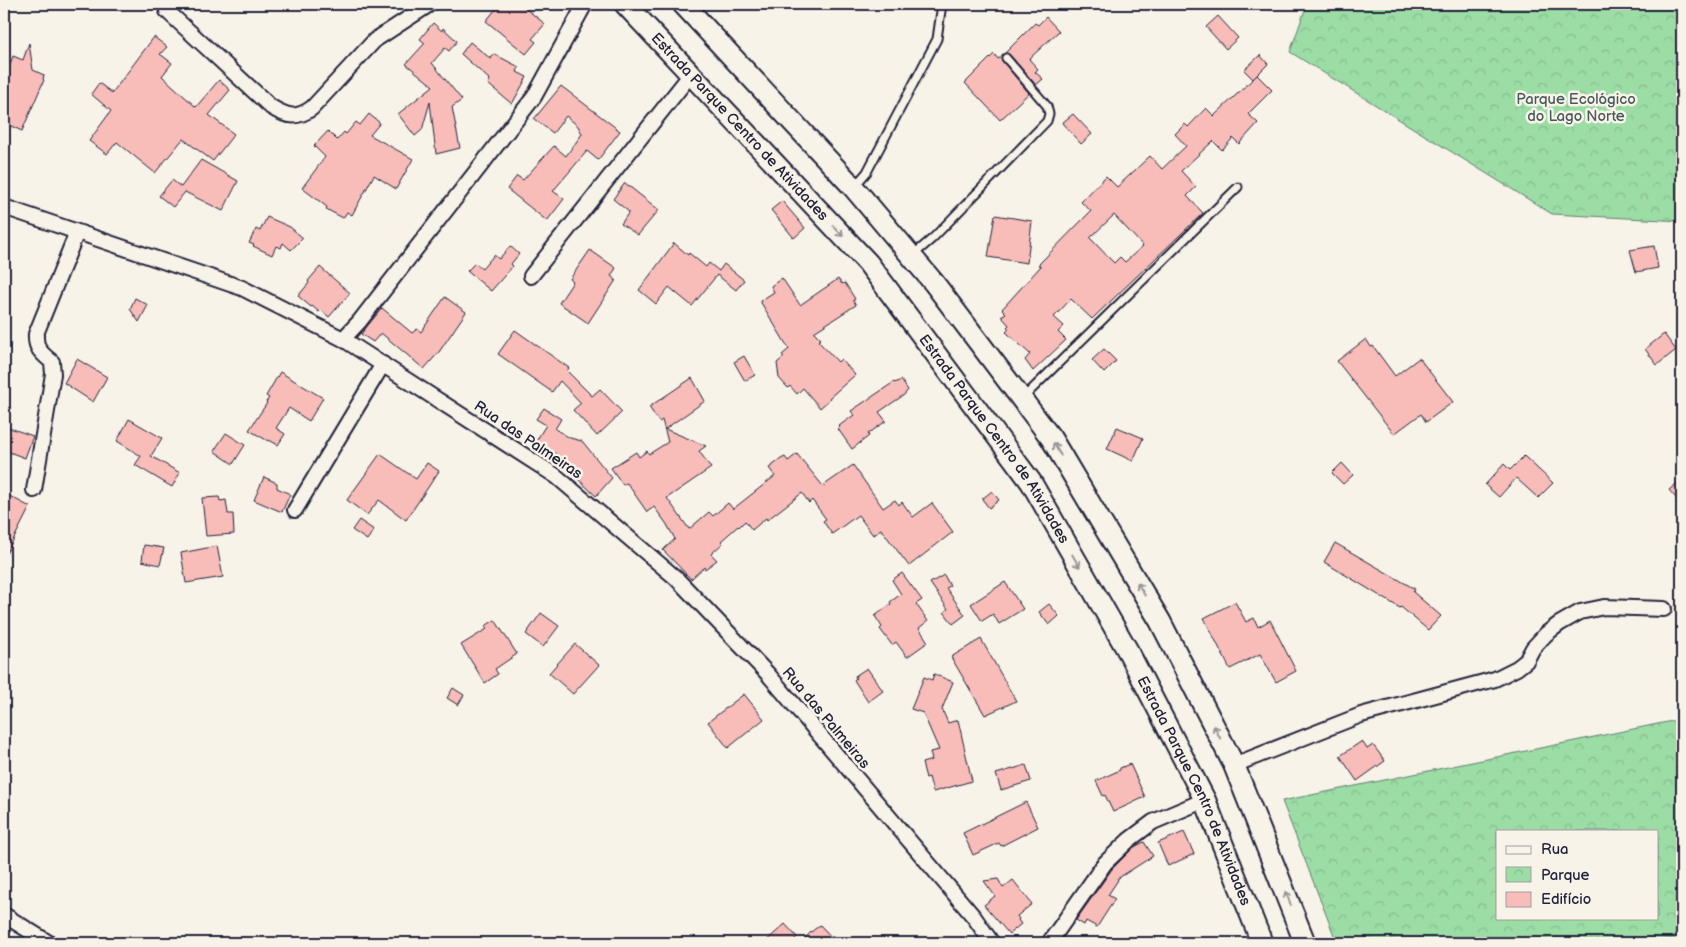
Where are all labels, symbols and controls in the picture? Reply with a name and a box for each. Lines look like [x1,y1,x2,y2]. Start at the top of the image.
street label: Estrada Parque Centro de Atividades [647,29,833,225]
park label: Parque Ecológico do Lago Norte [1516,90,1636,126]
one-way arrow [832,225,844,238]
street label: Estrada Parque Centro de Atividades [915,331,1074,547]
street label: Rua das Palmeiras [470,397,586,484]
one-way arrow [1052,443,1062,457]
one-way arrow [1071,553,1081,568]
one-way arrow [1135,583,1145,597]
street label: Rua das Palmeiras [778,663,874,773]
street label: Estrada Parque Centro de Atividades [1133,673,1256,909]
one-way arrow [1212,725,1222,740]
legend [1496,830,1658,920]
text: Rua [1541,840,1569,859]
text: Parque [1541,866,1590,885]
text: Edifício [1541,890,1591,909]
one-way arrow [1282,891,1292,906]

